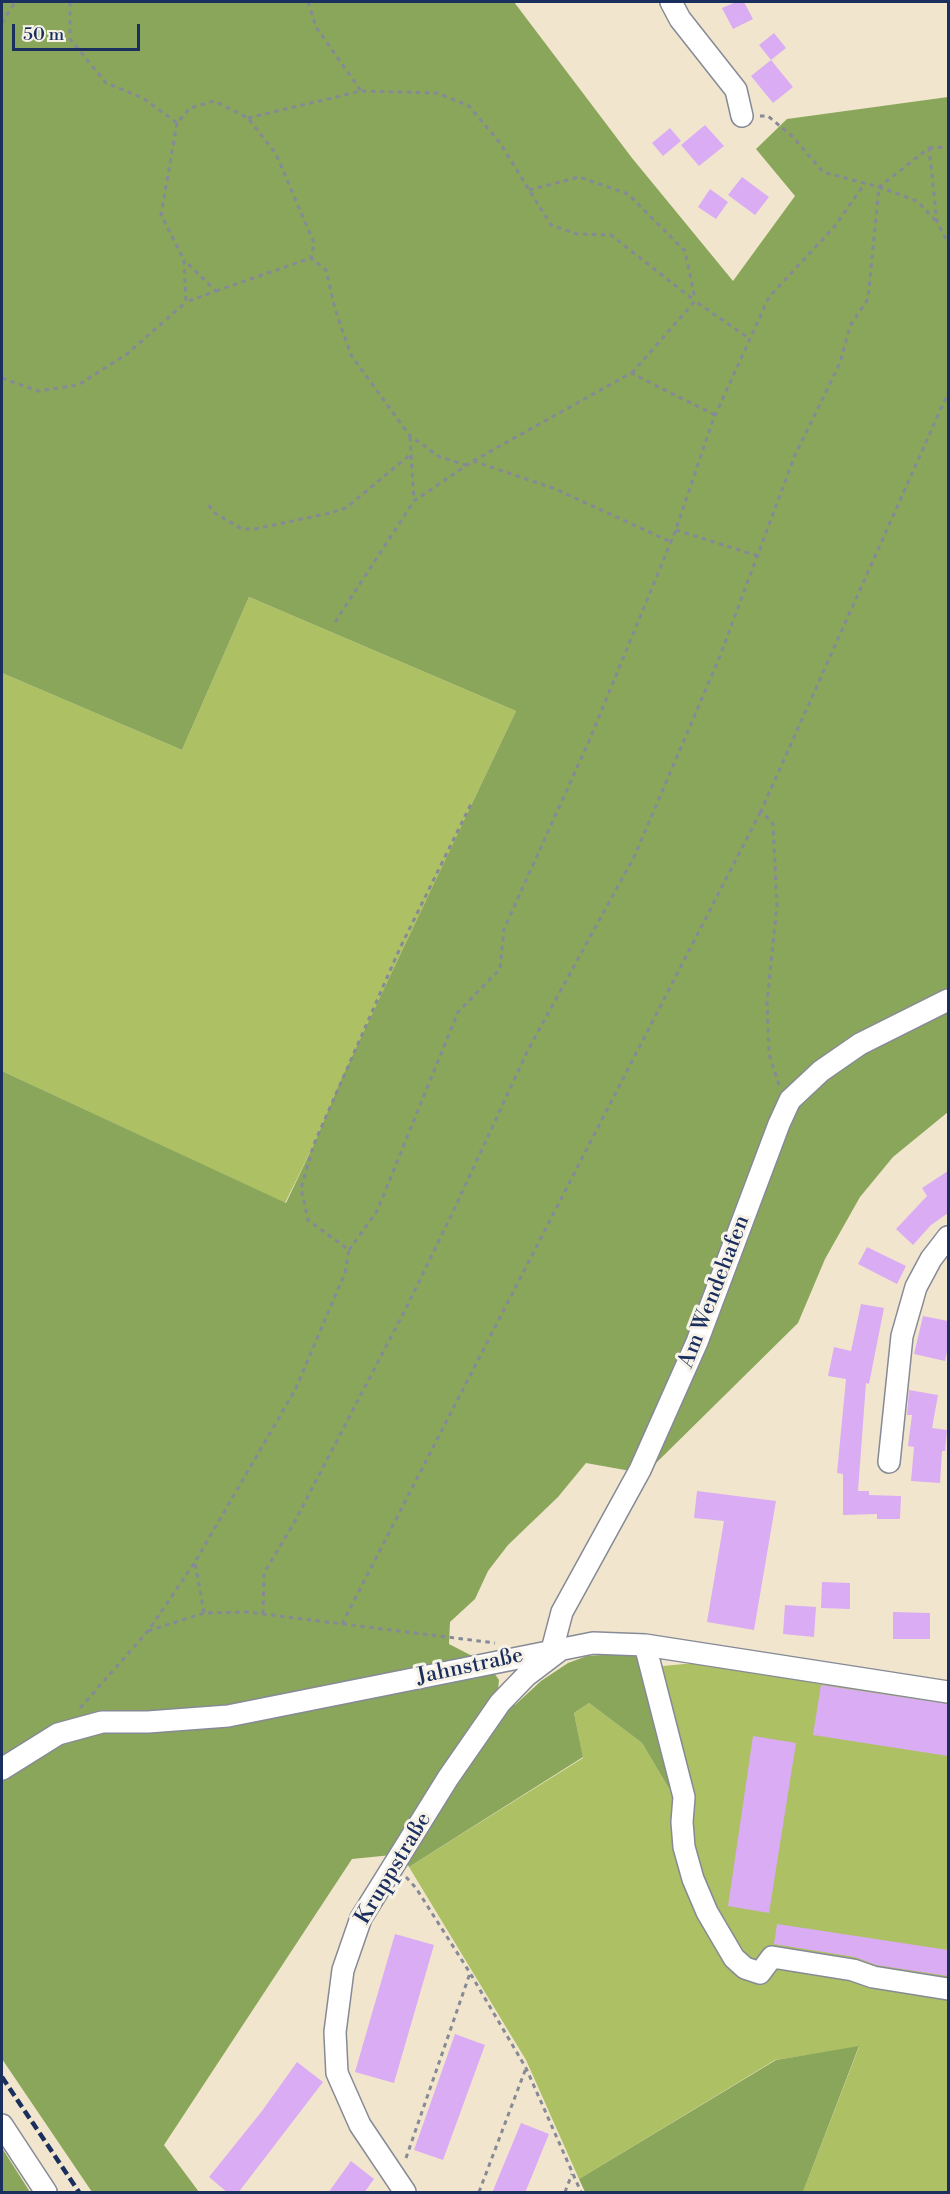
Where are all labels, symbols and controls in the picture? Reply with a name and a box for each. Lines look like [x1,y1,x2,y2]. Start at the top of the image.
scale bar [15,12,142,50]
text: 50 m [23,23,64,46]
street label: Am Wendehafen [674,1212,756,1372]
street label: Jahnstraße [414,1643,526,1691]
street label: Kruppstraße [350,1808,438,1930]

